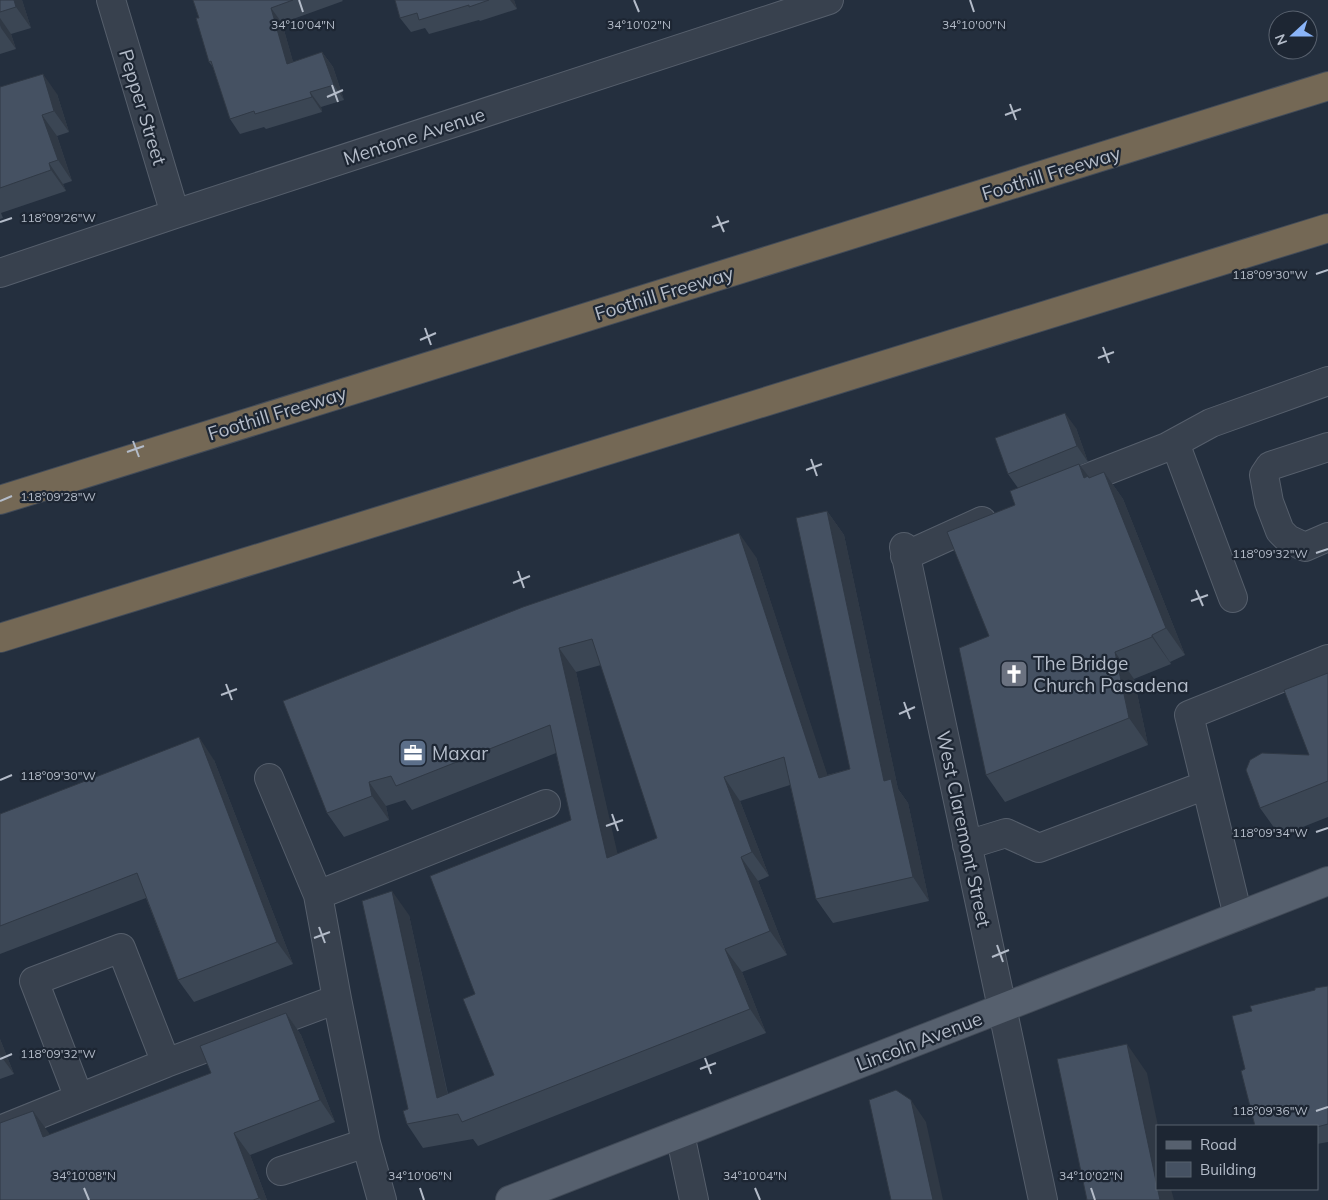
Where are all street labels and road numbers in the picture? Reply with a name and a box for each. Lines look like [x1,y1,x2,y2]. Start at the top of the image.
street label: Pepper Street [114,46,172,168]
street label: Mentone Avenue [340,102,488,170]
street label: Foothill Freeway [979,141,1123,205]
street label: Foothill Freeway [592,261,736,325]
street label: Foothill Freeway [205,381,349,445]
street label: West Claremont Street [931,729,997,930]
street label: Lincoln Avenue [853,1006,985,1076]

